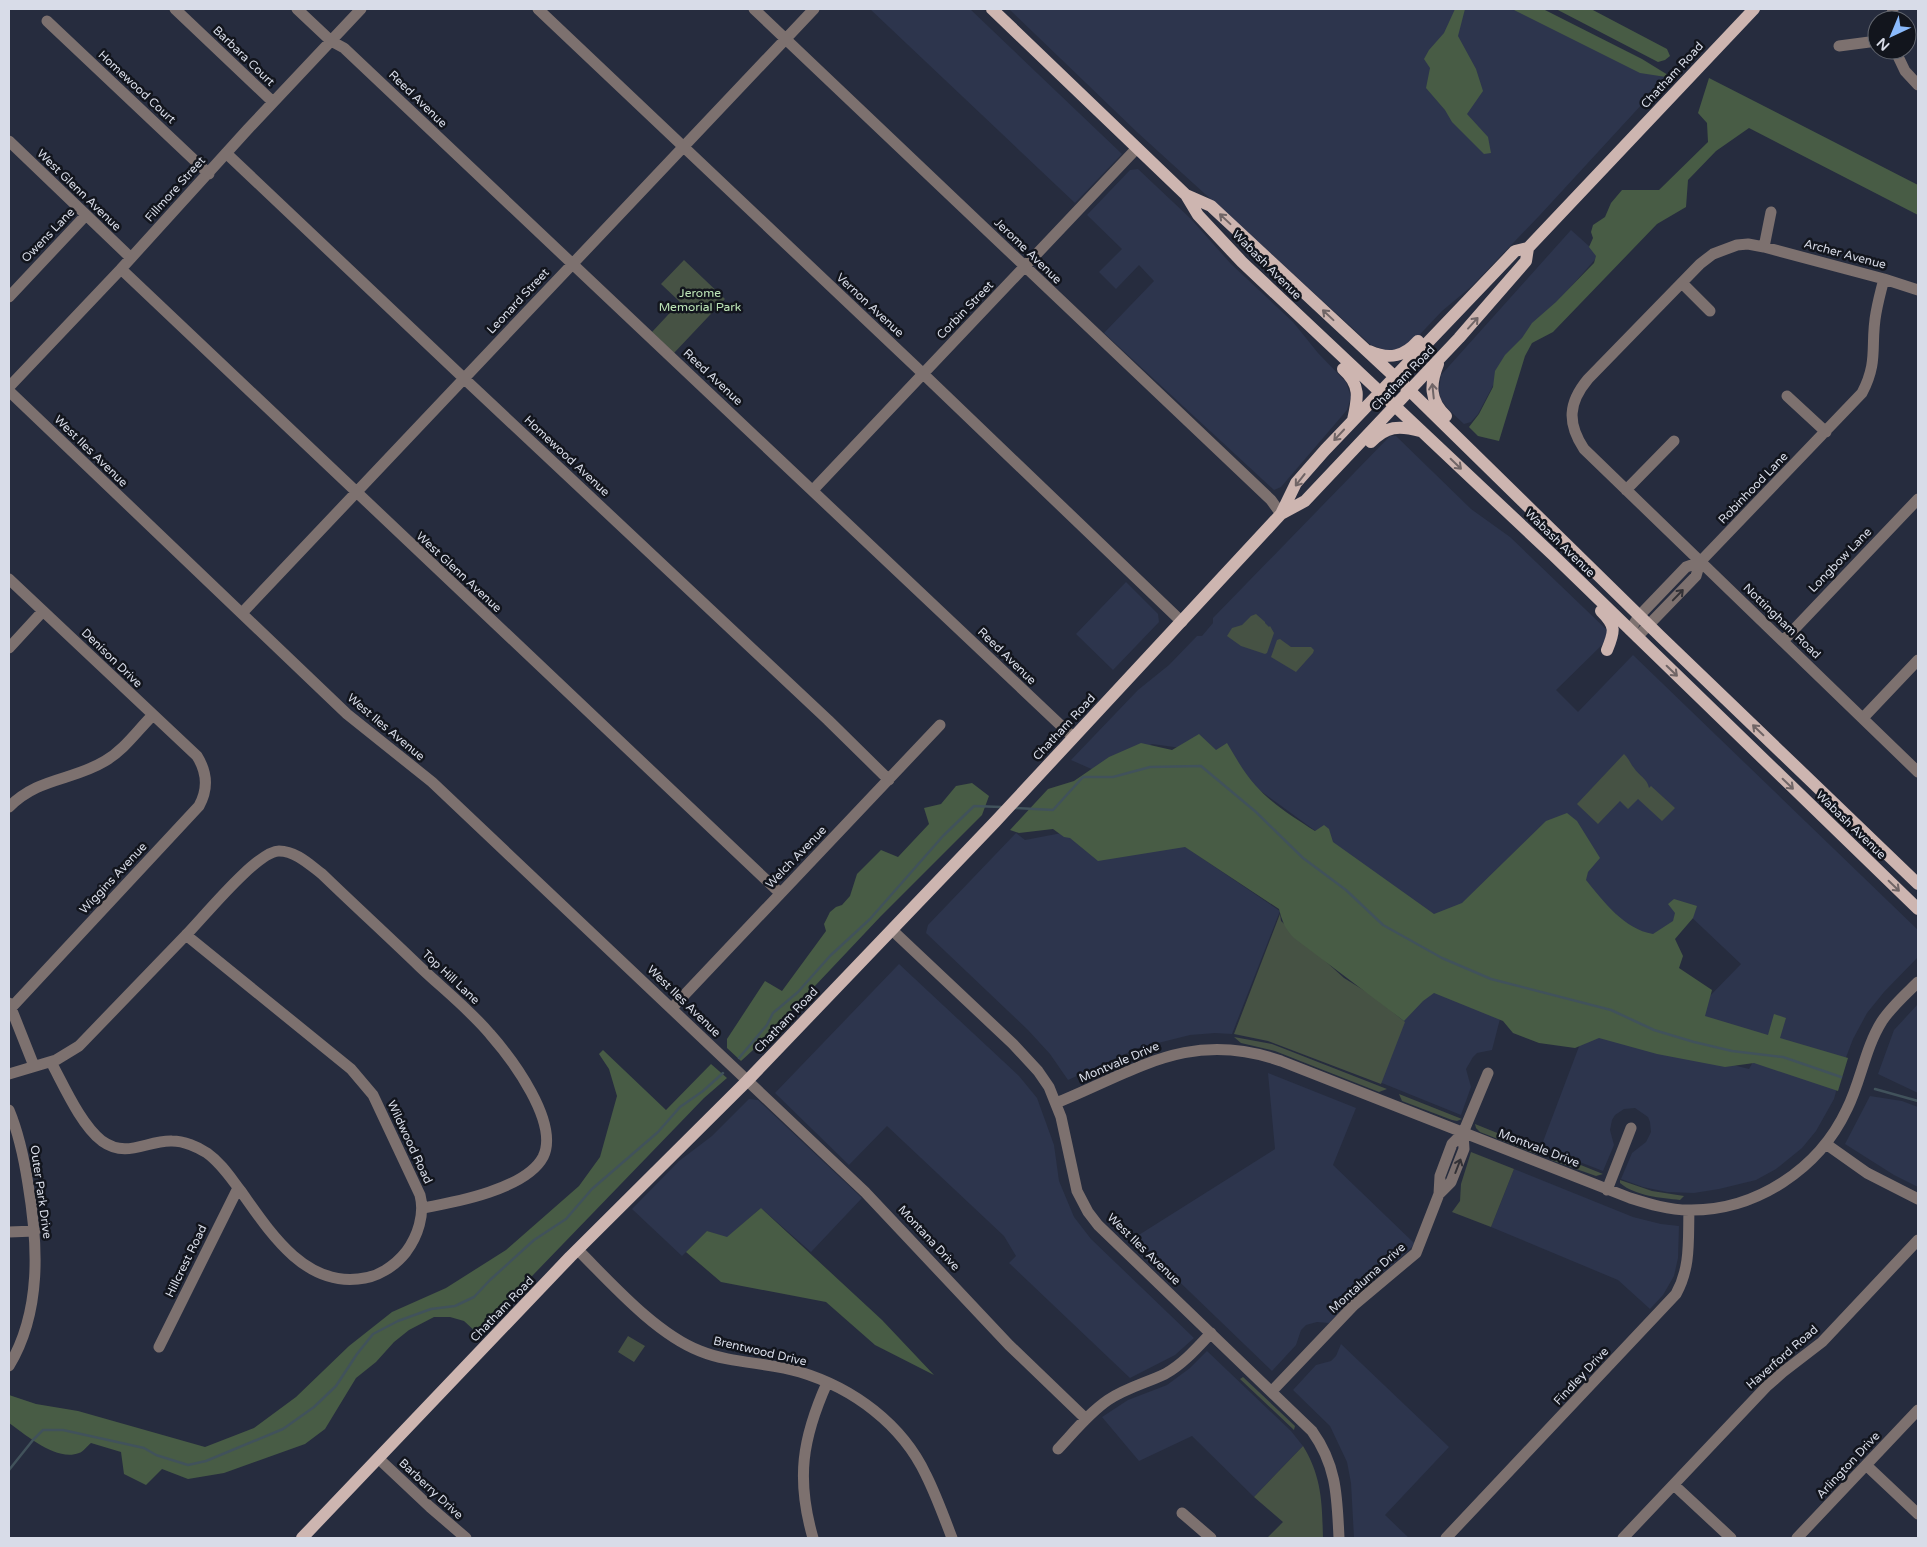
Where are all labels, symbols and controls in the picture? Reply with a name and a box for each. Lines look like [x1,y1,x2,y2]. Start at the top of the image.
north arrow [1867,10,1917,60]
street label: Barbara Court [210,23,278,89]
text: N [1873,34,1893,54]
street label: Chatham Road [1638,39,1706,111]
street label: Homewood Court [95,48,179,127]
street label: Reed Avenue [386,68,450,130]
street label: West Glenn Avenue [34,146,124,234]
street label: Fillmore Street [142,153,208,225]
street label: Owens Lane [19,205,77,265]
one-way arrow [1219,214,1232,225]
street label: Jerome Avenue [991,215,1065,287]
street label: Wabash Avenue [1230,228,1305,303]
street label: Archer Avenue [1802,236,1888,272]
street label: Leonard Street [484,265,552,337]
street label: Vernon Avenue [833,270,907,340]
street label: Corbin Street [934,278,996,342]
park label: Jerome Memorial Park [659,286,742,314]
one-way arrow [1322,309,1335,321]
one-way arrow [1468,316,1479,329]
street label: Chatham Road [1368,342,1438,414]
street label: Reed Avenue [681,346,746,408]
one-way arrow [1428,384,1438,400]
street label: West Iles Avenue [51,412,131,490]
street label: Homewood Avenue [521,413,613,499]
one-way arrow [1333,429,1345,442]
street label: Robinhood Lane [1715,449,1791,527]
one-way arrow [1449,458,1461,470]
one-way arrow [1294,473,1305,486]
street label: Wabash Avenue [1522,506,1598,580]
street label: Longbow Lane [1806,525,1874,595]
street label: West Glenn Avenue [414,529,505,615]
street label: Nottingham Road [1740,580,1824,662]
one-way arrow [1671,590,1683,602]
street label: Reed Avenue [975,625,1039,687]
street label: Denison Drive [79,626,145,691]
one-way arrow [1666,665,1678,677]
street label: West Iles Avenue [344,691,428,764]
street label: Chatham Road [1030,691,1098,763]
one-way arrow [1752,724,1765,736]
one-way arrow [1782,778,1795,790]
street label: Wabash Avenue [1813,788,1889,862]
street label: Welch Avenue [763,823,829,891]
street label: Wiggins Avenue [76,839,150,917]
one-way arrow [1887,880,1900,892]
street label: Top Hill Lane [419,947,483,1007]
street label: West Iles Avenue [644,962,724,1040]
street label: Chatham Road [751,984,821,1056]
street label: Montvale Drive [1077,1039,1161,1085]
street label: Wildwood Road [385,1098,435,1186]
street label: Montvale Drive [1496,1126,1582,1170]
street label: Outer Park Drive [28,1144,55,1240]
one-way arrow [1453,1159,1463,1174]
street label: Montana Drive [895,1203,963,1274]
street label: West Iles Avenue [1104,1210,1184,1288]
street label: Hillcrest Road [162,1222,210,1300]
street label: Montaluma Drive [1326,1240,1408,1316]
street label: Chatham Road [467,1273,537,1345]
street label: Haverford Road [1743,1322,1821,1392]
street label: Brentwood Drive [712,1333,808,1369]
street label: Findley Drive [1551,1344,1611,1408]
street label: Arlington Drive [1814,1429,1883,1501]
street label: Barberry Drive [396,1456,466,1522]

